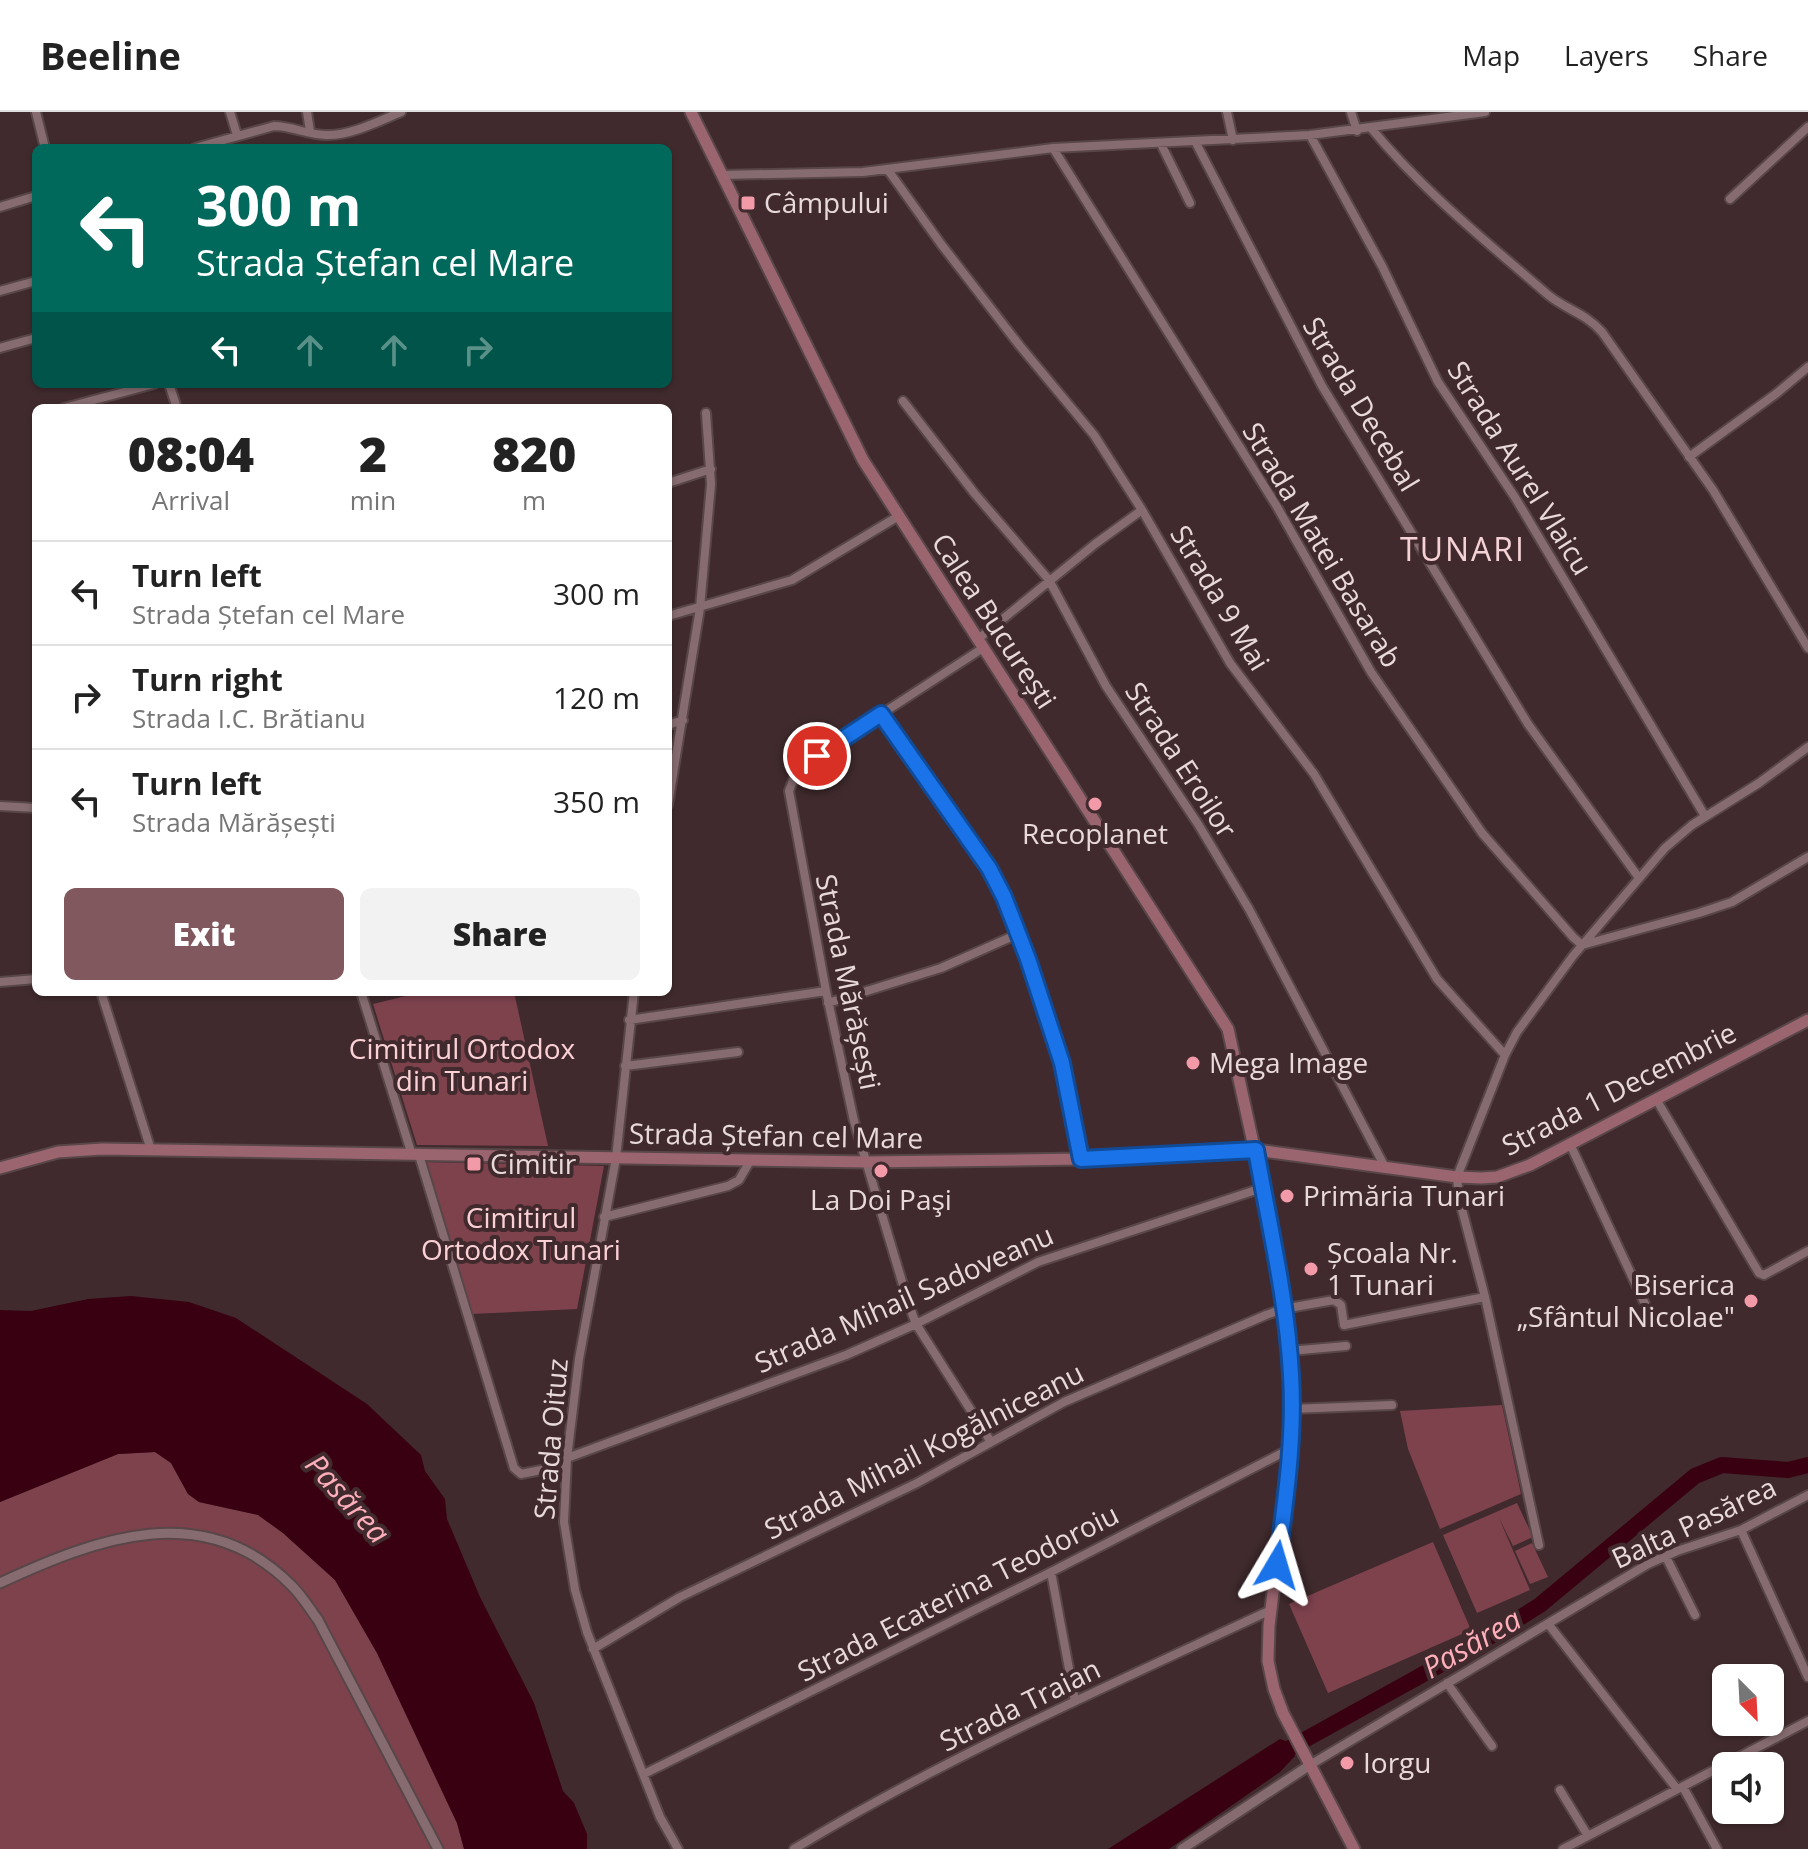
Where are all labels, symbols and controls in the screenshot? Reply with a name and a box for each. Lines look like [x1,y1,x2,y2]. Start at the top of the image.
text: Beeline [40,29,181,81]
text: Map [1462,36,1520,74]
text: Layers [1564,36,1649,74]
text: Share [1693,36,1768,74]
text: 300 m [196,166,362,242]
icon: left [64,176,168,280]
place label: Câmpului [764,183,889,221]
marker: Câmpului [739,194,757,212]
text: Strada Ștefan cel Mare [196,238,574,287]
street label: Strada Decebal [1295,309,1429,498]
icon: left [204,328,248,372]
icon: ahead [288,328,332,372]
icon: ahead [372,328,416,372]
icon: right [456,328,500,372]
street label: Strada Aurel Vlaicu [1440,353,1602,582]
street label: Strada Matei Basarab [1235,415,1411,674]
text: 08:04 [128,421,254,486]
text: 2 [359,421,387,486]
text: 820 [492,421,576,486]
text: Arrival [152,482,230,518]
text: min [350,482,396,518]
text: m [522,482,546,518]
street label: Strada 9 Mai [1162,518,1279,677]
street label: Calea București [924,525,1066,716]
district label: TUNARI [1400,527,1526,570]
text: Turn left [132,555,262,596]
icon: left [64,571,108,615]
text: 300 m [553,573,640,614]
text: Strada Ștefan cel Mare [132,596,405,632]
text: Turn right [132,659,283,700]
street label: Strada Eroilor [1117,674,1247,845]
icon: right [64,675,108,719]
text: 120 m [553,677,640,718]
text: Strada I.C. Brătianu [132,700,366,736]
pin [783,722,851,790]
icon: arrive [795,734,839,778]
text: Turn left [132,763,262,804]
icon: left [64,779,108,823]
text: 350 m [553,781,640,822]
marker: Recoplanet [1086,795,1104,813]
text: Strada Mărășești [132,804,336,840]
place label: Recoplanet [1022,814,1168,852]
street label: Strada Mărășești [808,870,890,1093]
button: Exit [64,888,344,980]
button: Share [360,888,640,980]
street label: Strada 1 Decembrie [1495,1013,1742,1164]
park label: Cimitirul Ortodox din Tunari [349,1029,576,1099]
place label: Mega Image [1209,1043,1368,1081]
marker: Mega Image [1184,1054,1202,1072]
street label: Strada Ștefan cel Mare [629,1113,923,1157]
place label: Cimitir [490,1144,577,1182]
marker: Cimitir [465,1155,483,1173]
marker: La Doi Paşi [872,1162,890,1180]
place label: Primăria Tunari [1303,1176,1505,1214]
place label: La Doi Paşi [810,1180,952,1218]
marker: Primăria Tunari [1278,1187,1296,1205]
park label: Cimitirul Ortodox Tunari [421,1198,621,1268]
street label: Strada Mihail Sadoveanu [748,1215,1059,1381]
place label: Școala Nr. 1 Tunari [1327,1233,1458,1303]
marker: Școala Nr. 1 Tunari [1302,1260,1320,1278]
place label: Biserica „Sfântul Nicolae" [1517,1265,1735,1335]
marker: Biserica „Sfântul Nicolae" [1742,1292,1760,1310]
street label: Strada Mihail Kogălniceanu [757,1353,1090,1547]
street label: Strada Oituz [524,1357,576,1521]
water label: Pasărea [297,1444,399,1552]
street label: Balta Pasărea [1605,1467,1782,1577]
street label: Strada Ecaterina Teodoroiu [791,1494,1125,1690]
position arrow [1235,1523,1319,1607]
water label: Pasărea [1414,1598,1528,1687]
street label: Strada Traian [933,1649,1106,1759]
north arrow [1712,1664,1784,1736]
map controls [1712,1664,1784,1824]
place label: Iorgu [1363,1743,1431,1781]
button: sound [1712,1752,1784,1824]
marker: Iorgu [1338,1754,1356,1772]

